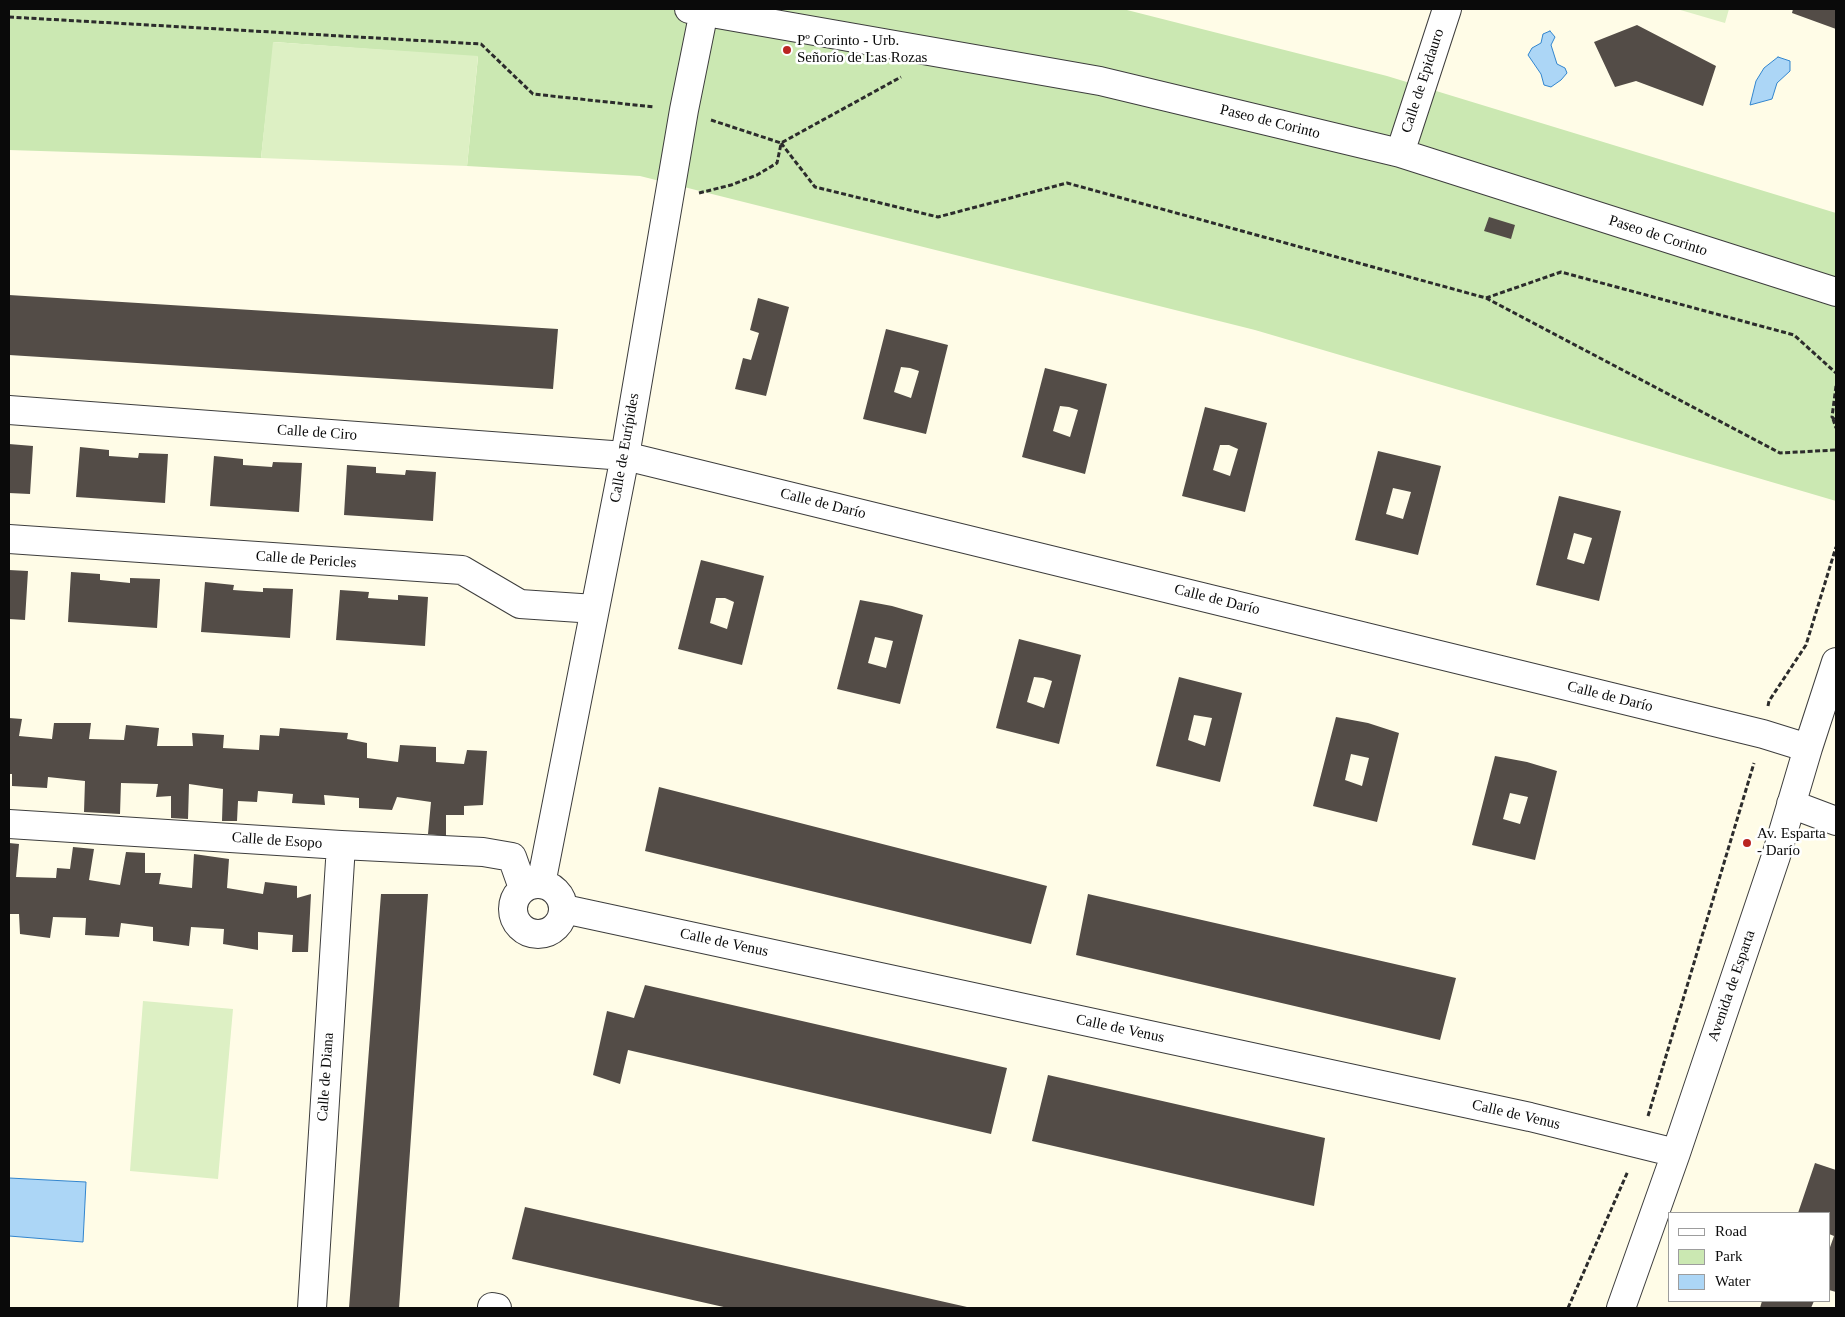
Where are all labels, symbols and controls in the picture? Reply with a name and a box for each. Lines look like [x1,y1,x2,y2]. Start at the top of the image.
street label: Calle de Epidauro [1398,27,1448,135]
place label: Pº Corinto - Urb. Señorío de Las Rozas [797,32,927,67]
marker: Pº Corinto - Urb. Señorío de Las Rozas [781,44,793,56]
street label: Paseo de Corinto [1218,101,1322,143]
street label: Paseo de Corinto [1606,212,1710,260]
street label: Calle de Eurípides [607,392,643,504]
street label: Calle de Ciro [276,421,358,445]
street label: Calle de Darío [778,485,868,523]
street label: Calle de Pericles [255,548,357,572]
street label: Calle de Darío [1172,581,1262,619]
street label: Calle de Darío [1565,678,1655,716]
place label: Av. Esparta - Darío [1757,825,1826,860]
street label: Calle de Esopo [231,829,323,853]
marker: Av. Esparta - Darío [1741,837,1753,849]
street label: Calle de Venus [678,925,770,961]
street label: Avenida de Esparta [1705,928,1759,1044]
street label: Calle de Venus [1074,1011,1166,1047]
street label: Calle de Diana [314,1032,338,1122]
street label: Calle de Venus [1470,1096,1562,1134]
legend [1668,1212,1830,1302]
text: Road [1715,1223,1747,1239]
text: Park [1715,1248,1743,1264]
text: Water [1715,1273,1750,1289]

